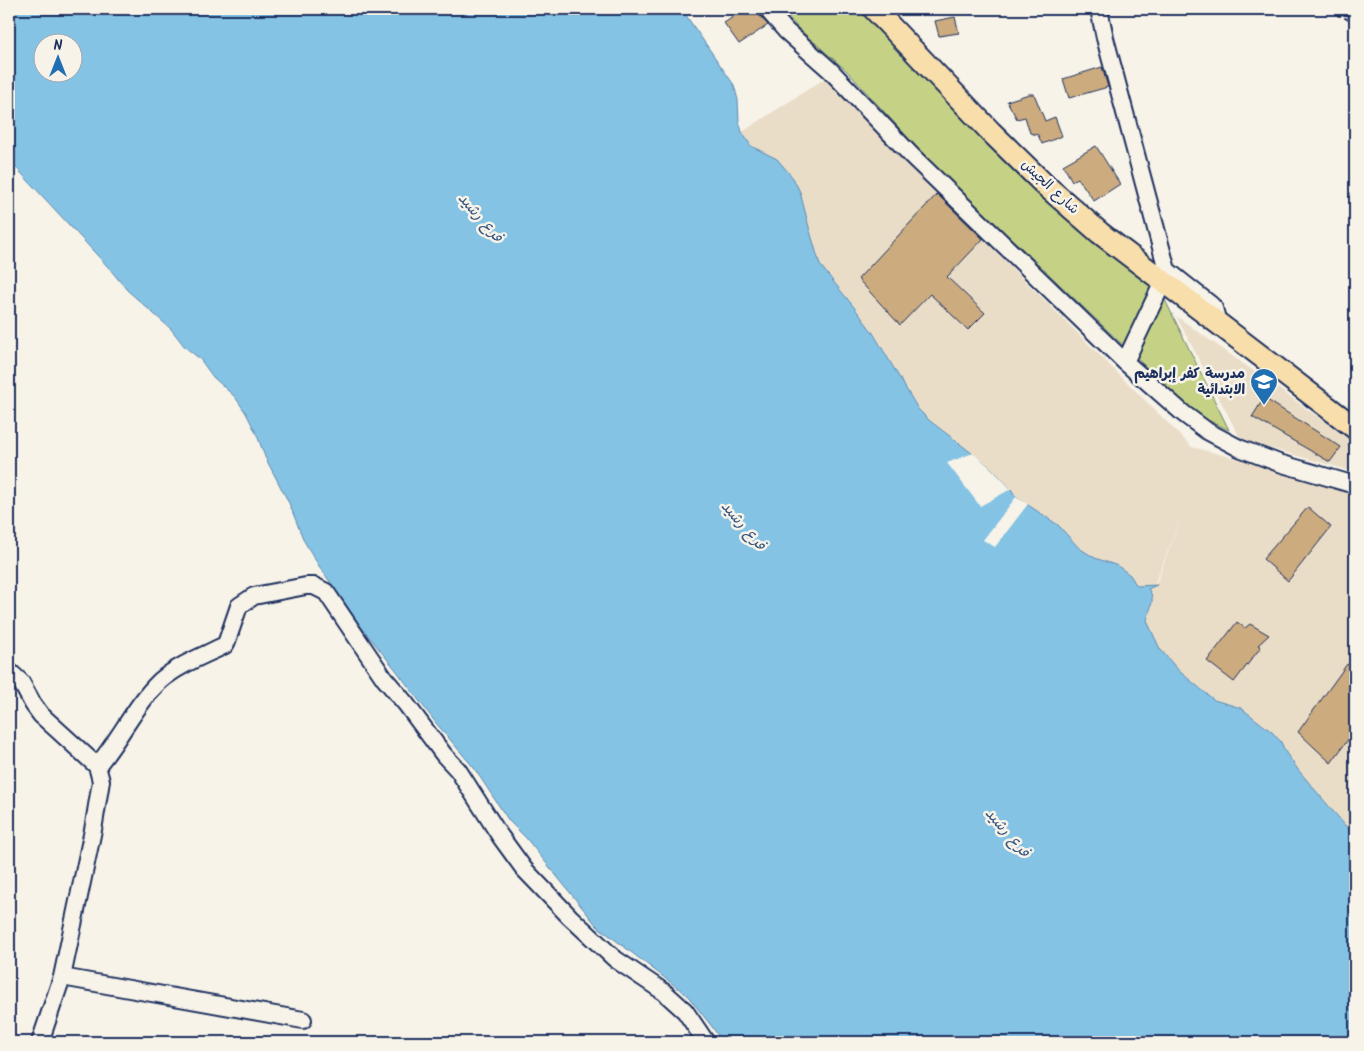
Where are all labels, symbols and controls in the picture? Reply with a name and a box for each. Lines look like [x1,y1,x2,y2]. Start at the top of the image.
north arrow [32,32,82,82]
text: N [54,35,63,57]
street label: شارع الجيش [1016,154,1084,220]
water label: فرع رشيد [452,188,509,249]
place label: مدرسة كفر إبراهيم الابتدائية [1134,363,1245,401]
school or university icon: مدرسة كفر إبراهيم الابتدائية [1249,367,1279,406]
water label: فرع رشيد [715,496,772,557]
water label: فرع رشيد [979,803,1036,864]

